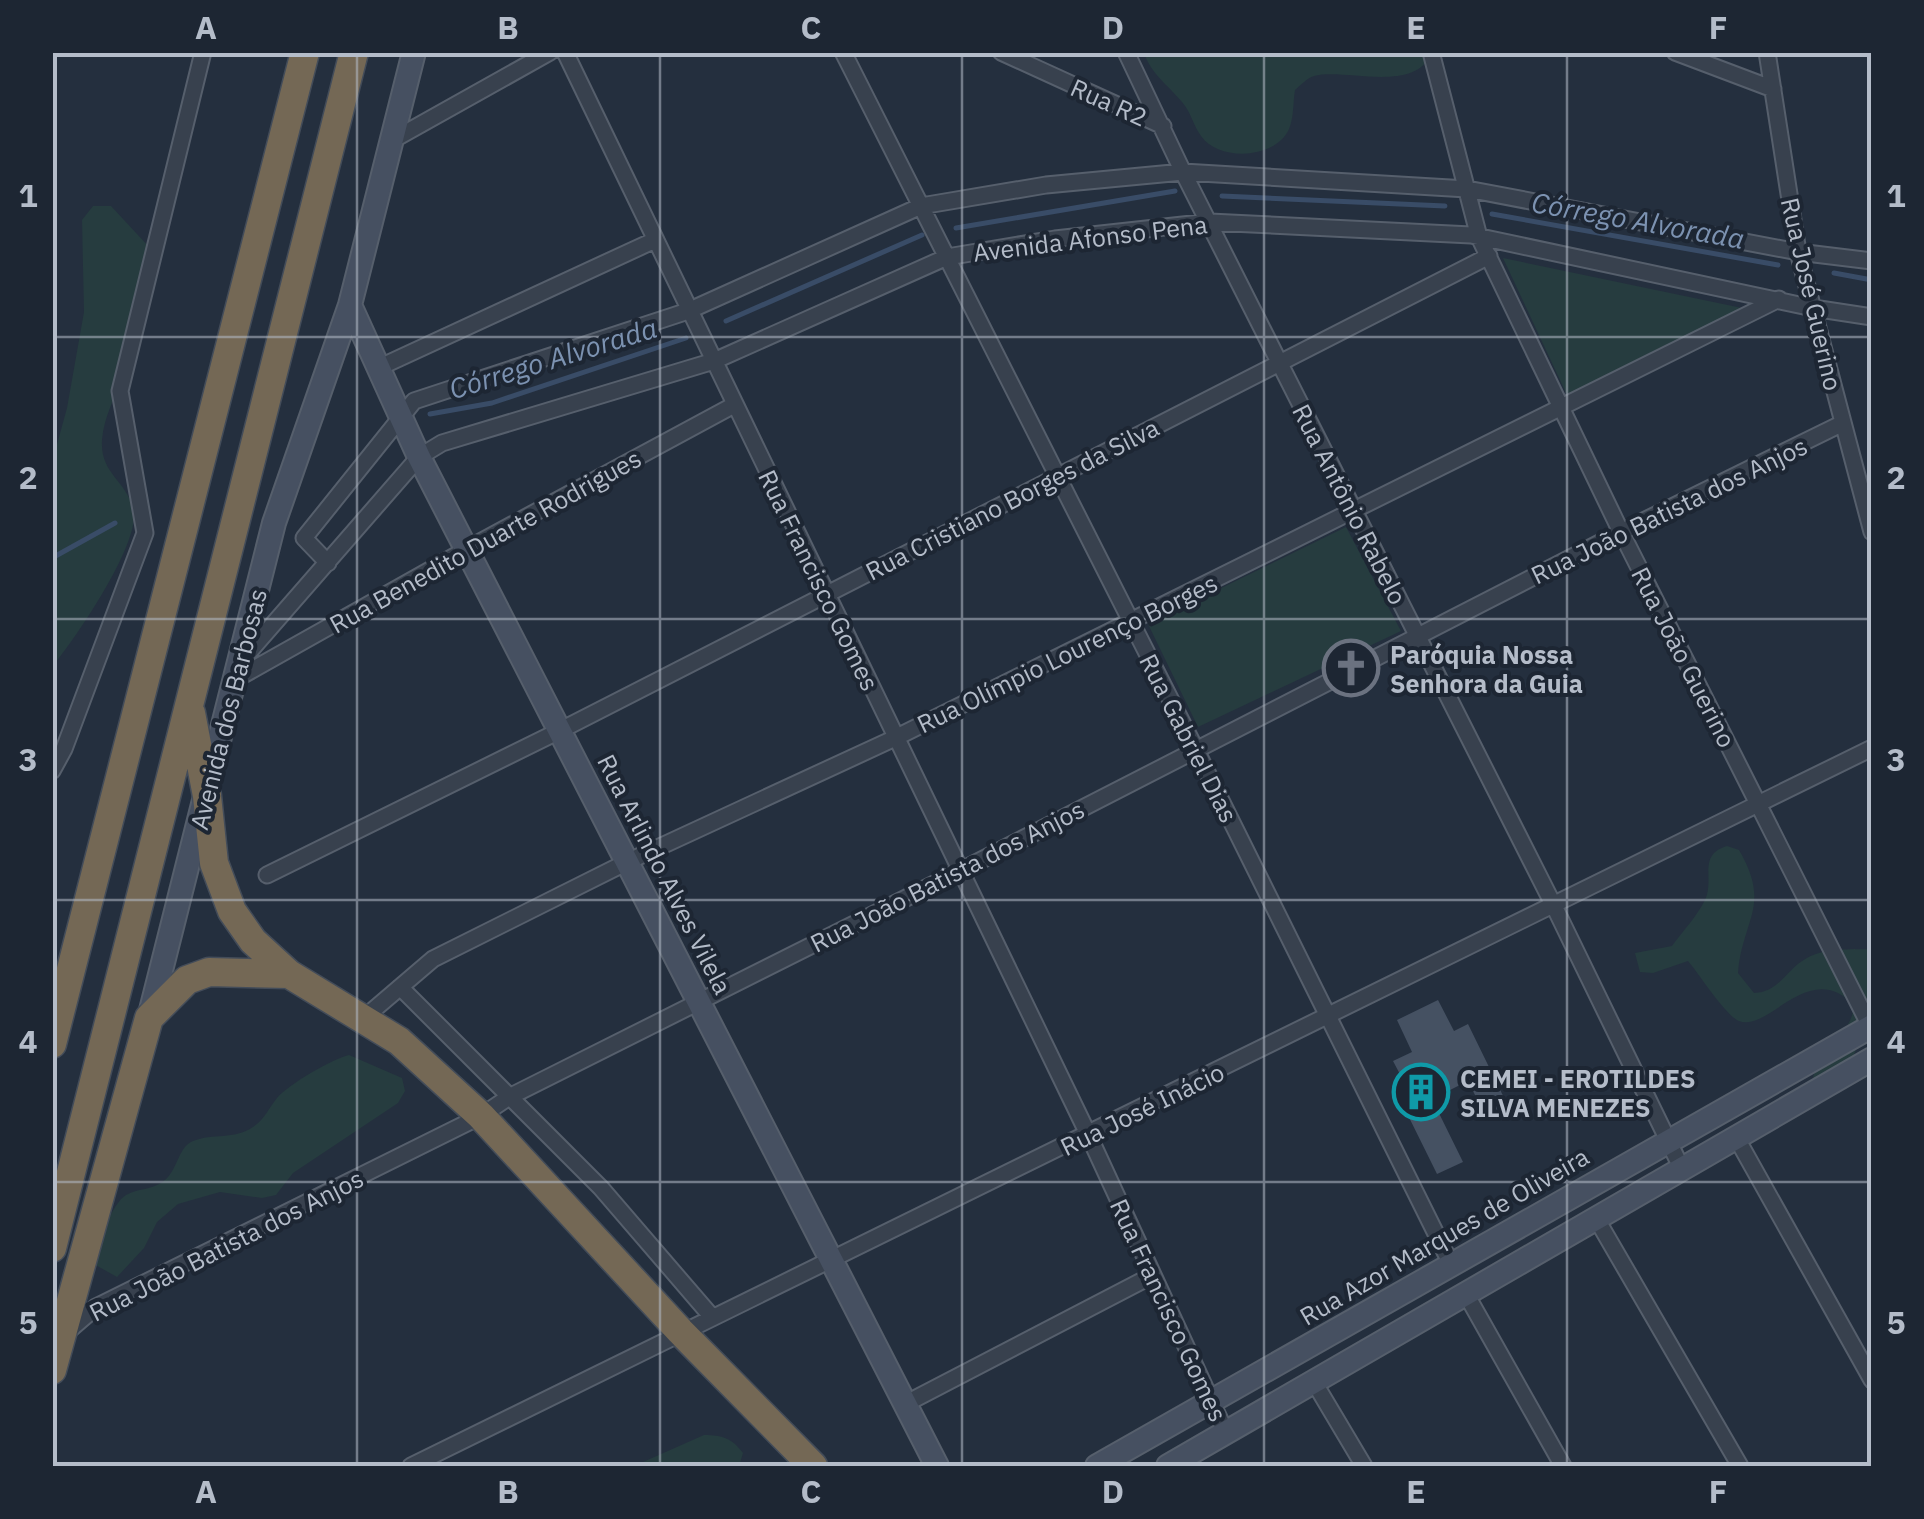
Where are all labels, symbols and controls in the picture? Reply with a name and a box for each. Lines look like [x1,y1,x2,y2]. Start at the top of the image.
text: A [195,6,217,48]
text: B [497,6,519,48]
text: C [801,6,821,48]
text: D [1102,6,1124,48]
text: E [1406,6,1426,48]
text: F [1709,6,1727,48]
street label: Rua R2 [1066,71,1152,133]
text: 1 [18,174,38,216]
text: 1 [1886,174,1906,216]
water label: Córrego Alvorada [1529,183,1747,257]
street label: Rua José Guerino [1774,194,1850,394]
street label: Avenida Afonso Pena [971,207,1209,269]
water label: Córrego Alvorada [445,309,661,407]
street label: Rua Antônio Rabelo [1285,398,1415,610]
street label: Rua Cristiano Borges da Silva [860,410,1164,588]
street label: Rua João Batista dos Anjos [1525,429,1813,591]
street label: Rua Benedito Duarte Rodrigues [323,441,647,641]
text: 2 [18,456,38,498]
text: 2 [1886,456,1906,498]
street label: Rua Francisco Gomes [751,464,887,696]
street label: Rua João Guerino [1624,561,1744,753]
street label: Rua Olímpio Lourenço Borges [911,566,1223,740]
street label: Avenida dos Barbosas [182,585,274,833]
church icon: Paróquia Nossa Senhora da Guia [1321,638,1381,698]
place label: Paróquia Nossa Senhora da Guia [1390,638,1583,700]
street label: Rua Gabriel Dias [1132,648,1246,828]
text: 3 [18,738,38,780]
text: 3 [1886,738,1906,780]
street label: Rua Arlindo Alves Vilela [590,748,740,1000]
street label: Rua João Batista dos Anjos [804,792,1090,960]
text: 4 [18,1020,38,1062]
text: 4 [1886,1020,1906,1062]
street label: Rua José Inácio [1055,1055,1229,1163]
building icon: CEMEI - EROTILDES SILVA MENEZES [1391,1062,1451,1122]
place label: CEMEI - EROTILDES SILVA MENEZES [1460,1062,1696,1124]
street label: Rua Azor Marques de Oliveira [1293,1140,1595,1332]
street label: Rua João Batista dos Anjos [83,1161,369,1329]
street label: Rua Francisco Gomes [1103,1193,1235,1427]
text: 5 [18,1301,38,1343]
text: 5 [1886,1301,1906,1343]
text: A [195,1470,217,1512]
text: B [497,1470,519,1512]
text: C [801,1470,821,1512]
text: D [1102,1470,1124,1512]
text: E [1406,1470,1426,1512]
text: F [1709,1470,1727,1512]

